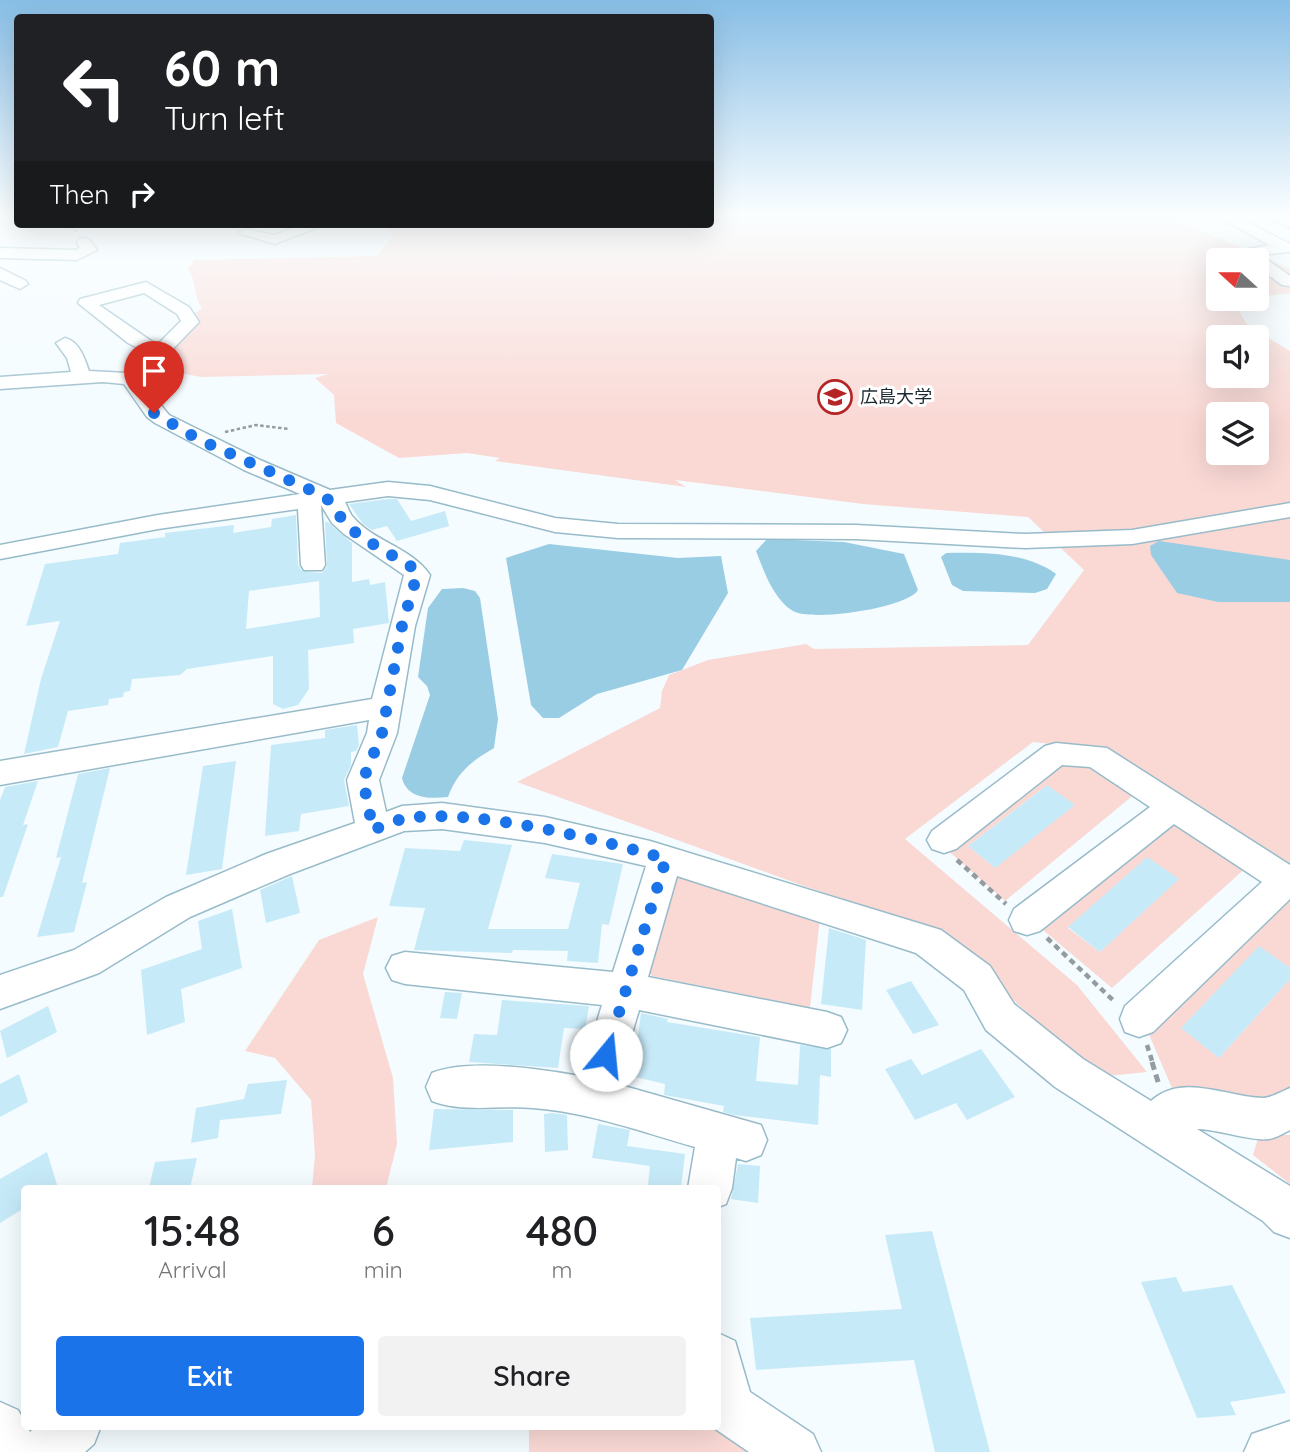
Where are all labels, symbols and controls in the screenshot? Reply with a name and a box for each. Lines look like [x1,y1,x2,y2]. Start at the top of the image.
text: 60 m [164,37,280,98]
icon: left [49,42,140,133]
text: Turn left [164,98,285,138]
icon: right [123,175,161,213]
text: Then [49,178,109,211]
north arrow [1206,248,1269,312]
map controls [1206,248,1269,465]
button: sound [1206,325,1269,388]
pin [124,341,184,413]
icon: arrive [135,352,173,390]
school or university icon: 広島大学 [816,378,854,416]
place label: 広島大学 [860,385,932,408]
button: layers [1206,402,1269,465]
position arrow [569,1018,643,1092]
text: 15:48 [144,1204,241,1257]
text: 6 [372,1204,395,1257]
text: 480 [526,1204,598,1257]
text: Arrival [158,1255,227,1284]
text: min [364,1255,403,1284]
text: m [551,1255,572,1284]
button: Exit [56,1336,364,1416]
button: Share [378,1336,686,1416]

